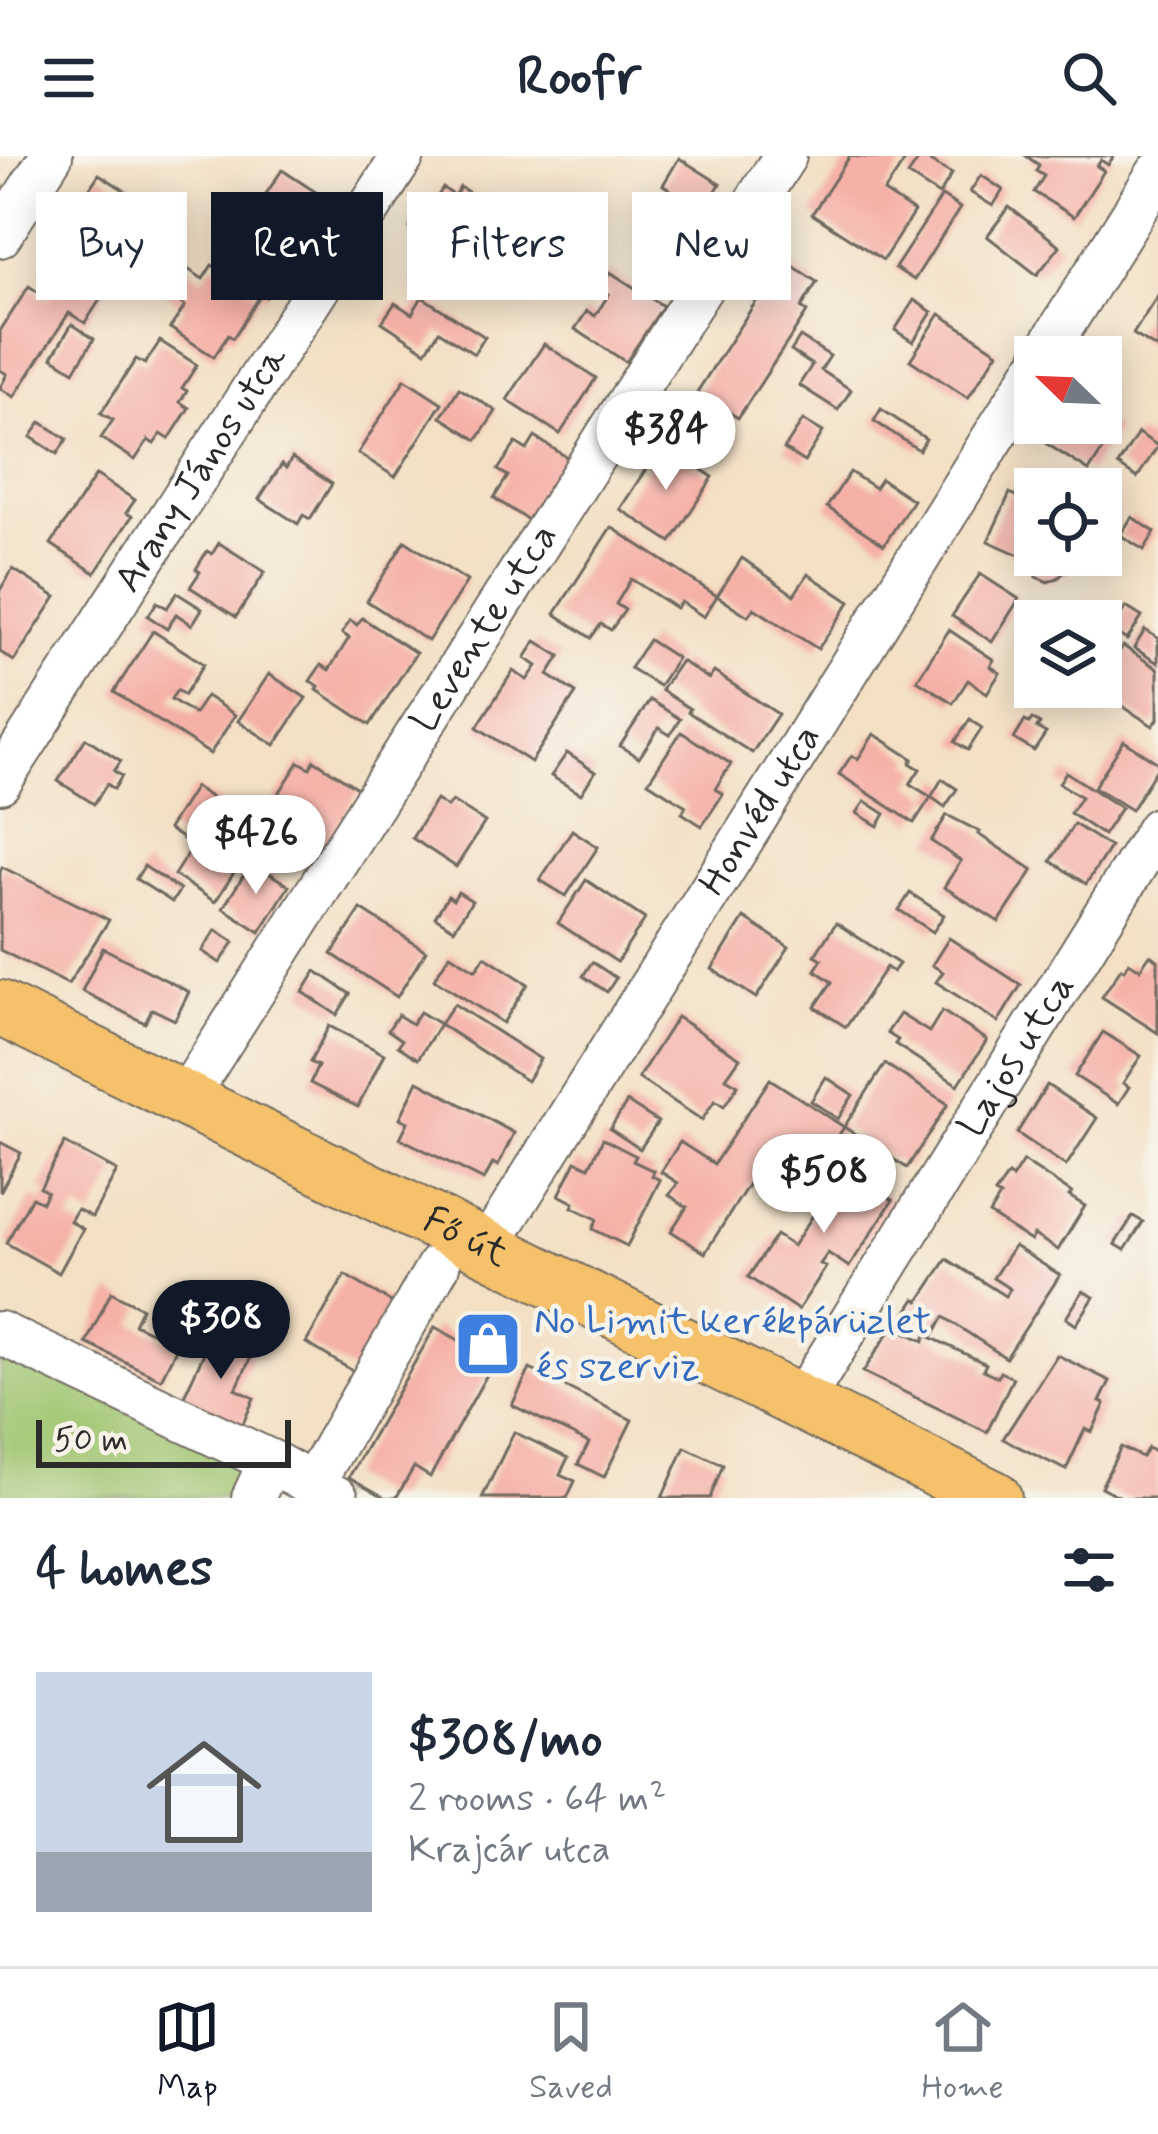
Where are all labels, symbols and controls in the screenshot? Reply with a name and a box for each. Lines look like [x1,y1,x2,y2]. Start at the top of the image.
text: Roofr [517,43,641,114]
icon: menu [36,45,102,111]
icon: search [1056,45,1122,111]
chip: Buy [36,192,187,300]
chip: Rent [211,192,383,300]
chip: Filters [407,192,608,300]
chip: New [632,192,791,300]
street label: Arany János utca [103,336,300,602]
north arrow [1014,336,1122,444]
map controls [1014,336,1122,708]
pin: $384 [595,391,737,493]
text: $384 [624,404,708,455]
button: locate [1014,468,1122,576]
street label: Levente utca [399,514,570,742]
button: layers [1014,600,1122,708]
street label: Honvéd utca [688,715,833,906]
pin: $426 [185,795,327,897]
text: $426 [214,808,298,859]
street label: Lajos utca [947,964,1087,1147]
pin: $508 [753,1134,895,1236]
text: $508 [779,1147,869,1198]
street label: Fő út [415,1195,517,1280]
pin: $308 [150,1280,292,1382]
text: $308 [179,1293,263,1344]
place label: No Limit kerékpárüzlet és szerviz [534,1297,931,1393]
shop icon: No Limit kerékpárüzlet és szerviz [453,1309,523,1379]
scale bar [36,1414,291,1467]
text: 50 m [54,1419,128,1463]
text: 4 homes [36,1537,213,1603]
icon: filters [1056,1537,1122,1603]
text: $308/mo [408,1708,602,1774]
icon: home [132,1720,276,1864]
text: 2 rooms · 64 m² [408,1774,666,1825]
text: Krajcár utca [408,1825,611,1876]
tab: Map [154,1994,220,2110]
tab: Saved [529,1994,613,2110]
tab: Home [922,1994,1004,2110]

